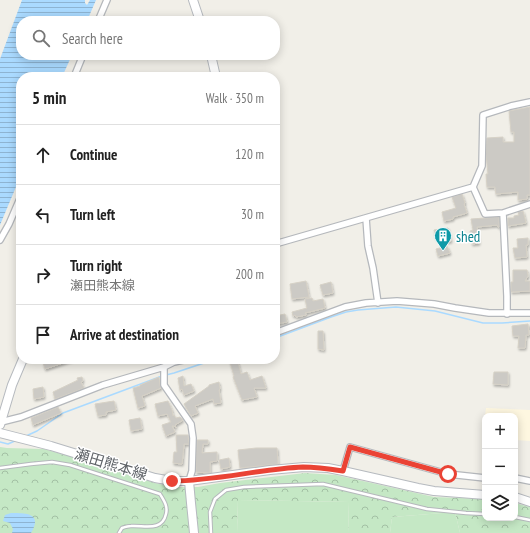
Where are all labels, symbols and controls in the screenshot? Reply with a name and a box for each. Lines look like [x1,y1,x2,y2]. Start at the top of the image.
search box [16,16,280,60]
icon: search [30,27,52,49]
text: Search here [62,29,123,48]
text: 5 min [32,87,66,109]
text: Walk · 350 m [206,90,264,107]
icon: ahead [32,144,54,166]
text: Continue [70,145,117,164]
text: 120 m [235,146,264,163]
icon: left [32,204,54,226]
text: Turn left [70,205,115,224]
text: 30 m [241,206,264,223]
building icon: shed [433,226,453,251]
place label: shed [456,227,480,246]
text: Turn right [70,256,122,275]
icon: right [32,264,54,286]
text: 200 m [235,266,264,283]
text: 瀬田熊本線 [70,277,135,294]
icon: arrive [32,324,54,346]
text: Arrive at destination [70,325,179,344]
map controls [482,413,518,521]
button: + [482,413,518,449]
street label: 瀬田熊本線 [72,444,150,484]
button: − [482,449,518,485]
route start [439,465,457,483]
route end [163,472,181,490]
button: layers [482,485,518,521]

